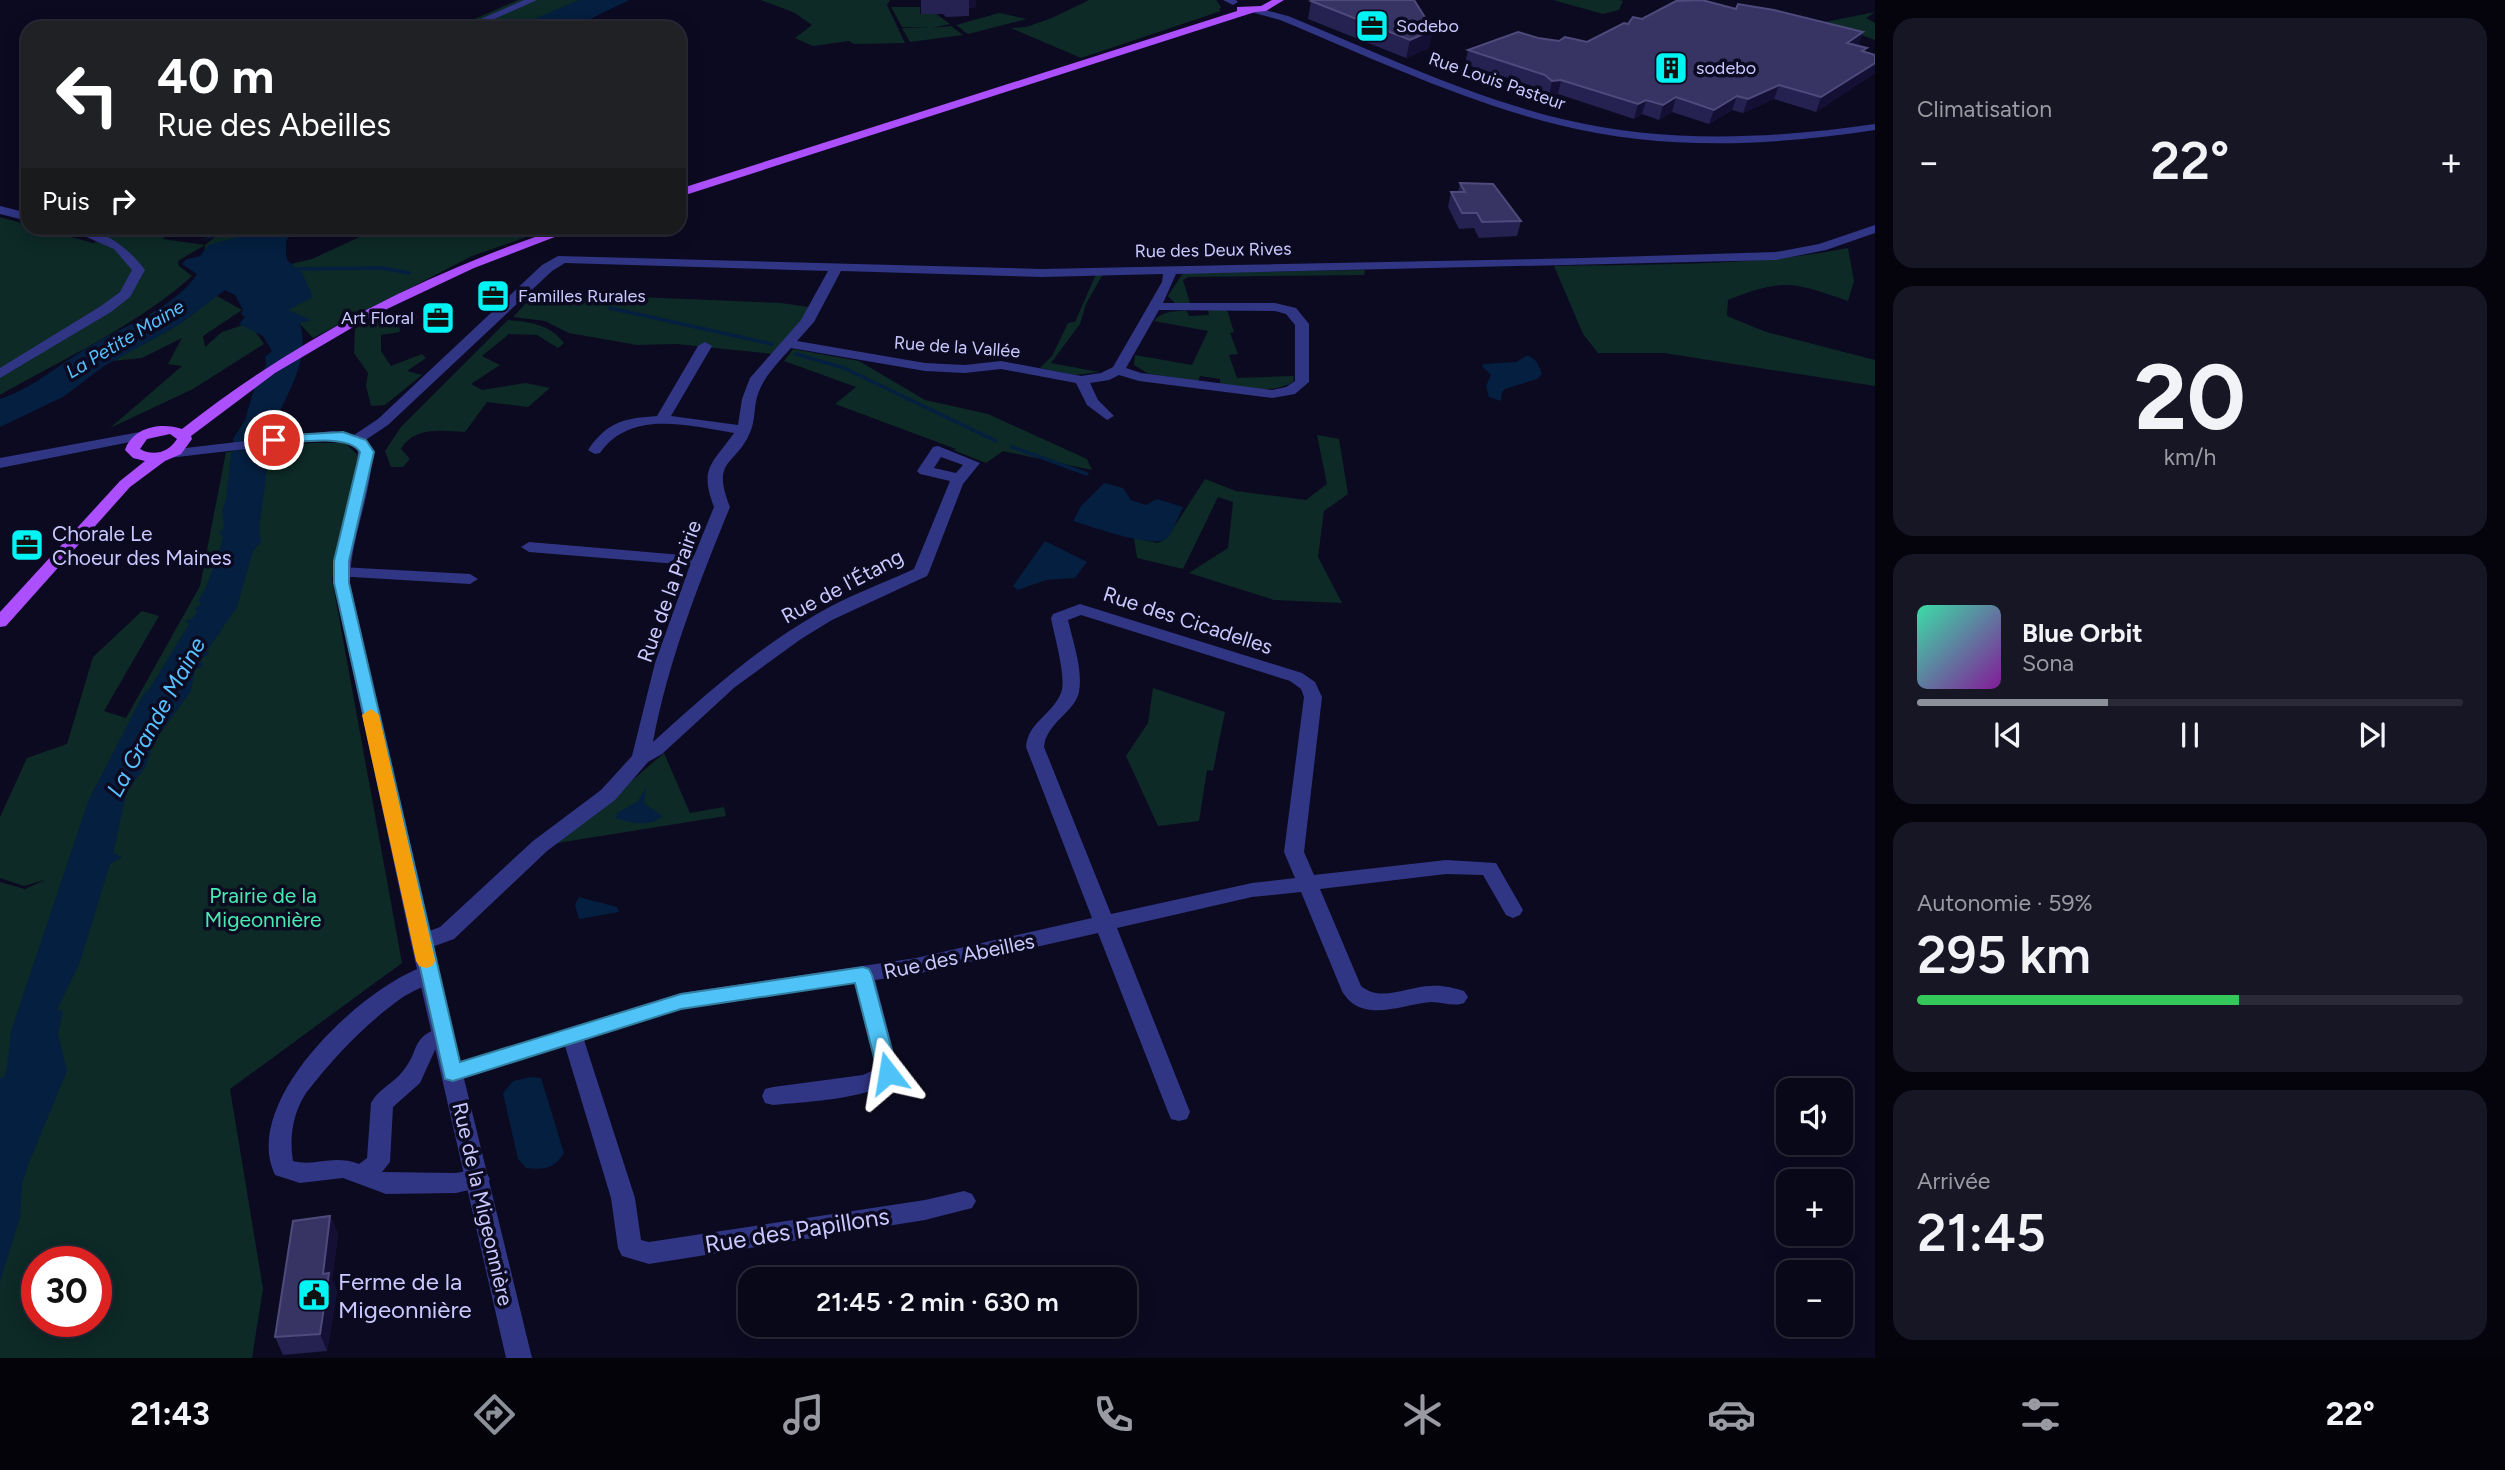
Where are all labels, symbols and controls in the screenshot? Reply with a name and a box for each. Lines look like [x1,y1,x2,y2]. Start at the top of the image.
office icon: Sodebo [1353,7,1391,45]
place label: Sodebo [1396,15,1459,37]
text: 40 m [157,46,274,105]
street label: Rue Louis Pasteur [1426,47,1568,115]
icon: left [42,49,133,140]
building icon: sodebo [1652,49,1690,87]
place label: sodebo [1696,57,1756,79]
text: Climatisation [1917,95,2052,123]
text: Rue des Abeilles [157,106,391,144]
text: 22° [2151,130,2229,192]
text: − [1917,139,1941,185]
text: + [2439,139,2463,185]
icon: right [104,182,142,220]
text: Puis [42,185,90,217]
street label: Rue des Deux Rives [1134,238,1292,262]
office icon: Familles Rurales [474,277,512,315]
place label: Familles Rurales [518,285,646,307]
water label: La Petite Maine [62,294,189,383]
office icon: Art Floral [419,299,457,337]
place label: Art Floral [341,307,414,329]
street label: Rue de la Vallée [893,332,1021,362]
text: 20 [2134,343,2246,452]
pin [244,410,304,470]
icon: arrive [255,421,293,459]
text: km/h [2164,443,2216,471]
street label: Rue de la Prairie [632,517,706,665]
place label: Chorale Le Choeur des Maines [52,521,232,570]
office icon: Chorale Le Choeur des Maines [8,526,46,564]
street label: Rue de l'Étang [777,543,907,629]
street label: Rue des Cicadelles [1100,581,1276,659]
text: Blue Orbit [2022,617,2143,649]
water label: La Grande Maine [101,632,212,802]
text: Sona [2022,649,2074,677]
icon: previous [1989,716,2027,754]
icon: pause [2171,716,2209,754]
icon: next [2353,716,2391,754]
park label: Prairie de la Migeonnière [205,883,321,932]
text: Autonomie · 59% [1917,889,2093,917]
text: 295 km [1917,924,2091,986]
street label: Rue des Abeilles [881,928,1037,984]
position arrow [851,1036,925,1110]
map controls [1776,1078,1853,1337]
button: sound [1776,1078,1853,1155]
street label: Rue de la Migeonnière [447,1100,519,1308]
text: Arrivée [1917,1167,1990,1195]
button: + [1776,1169,1853,1246]
street label: Rue des Papillons [703,1201,891,1259]
text: 21:45 [1917,1202,2046,1264]
speed limit sign: 30 [21,1246,112,1337]
button: − [1776,1260,1853,1337]
place label: Ferme de la Migeonnière [338,1267,472,1324]
public building icon: Ferme de la Migeonnière [295,1276,333,1314]
text: 21:45 · 2 min · 630 m [816,1286,1059,1318]
icon: directions [470,1390,519,1439]
icon: music [779,1390,828,1439]
icon: phone [1089,1390,1138,1439]
icon: climate [1398,1390,1447,1439]
icon: car [1707,1390,1756,1439]
icon: filters [2016,1390,2065,1439]
text: 21:43 [130,1395,210,1433]
text: 22° [2326,1395,2375,1433]

